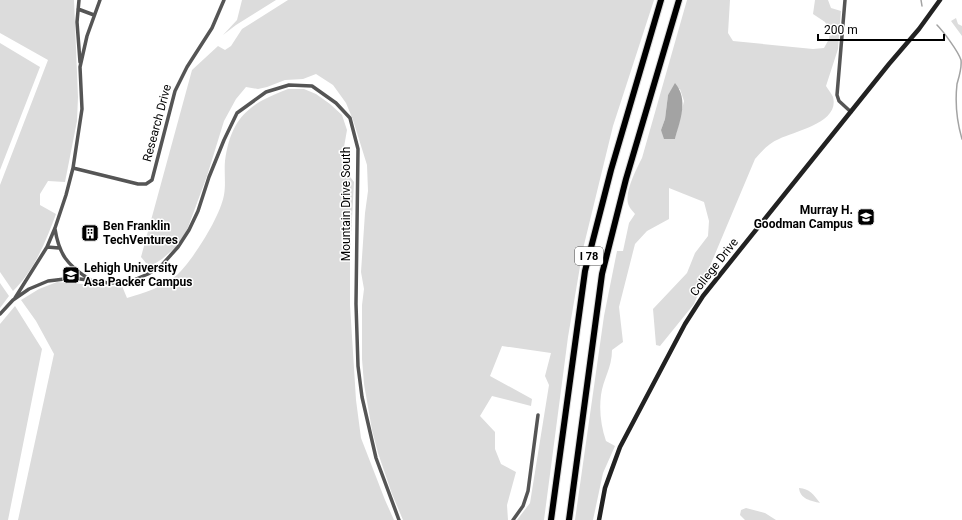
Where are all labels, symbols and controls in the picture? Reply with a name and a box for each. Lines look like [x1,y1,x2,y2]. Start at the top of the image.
scale bar [818,16,944,42]
text: 200 m [824,23,858,37]
street label: Research Drive [140,83,174,163]
street label: Mountain Drive South [339,147,353,261]
place label: Murray H. Goodman Campus [754,203,853,231]
school or university icon: Murray H. Goodman Campus [856,207,876,227]
place label: Ben Franklin TechVentures [103,219,178,247]
building icon: Ben Franklin TechVentures [80,223,100,243]
street label: College Drive [687,235,741,299]
road number: I 78 [575,247,603,265]
place label: Lehigh University Asa Packer Campus [84,261,192,289]
school or university icon: Lehigh University Asa Packer Campus [61,265,81,285]

